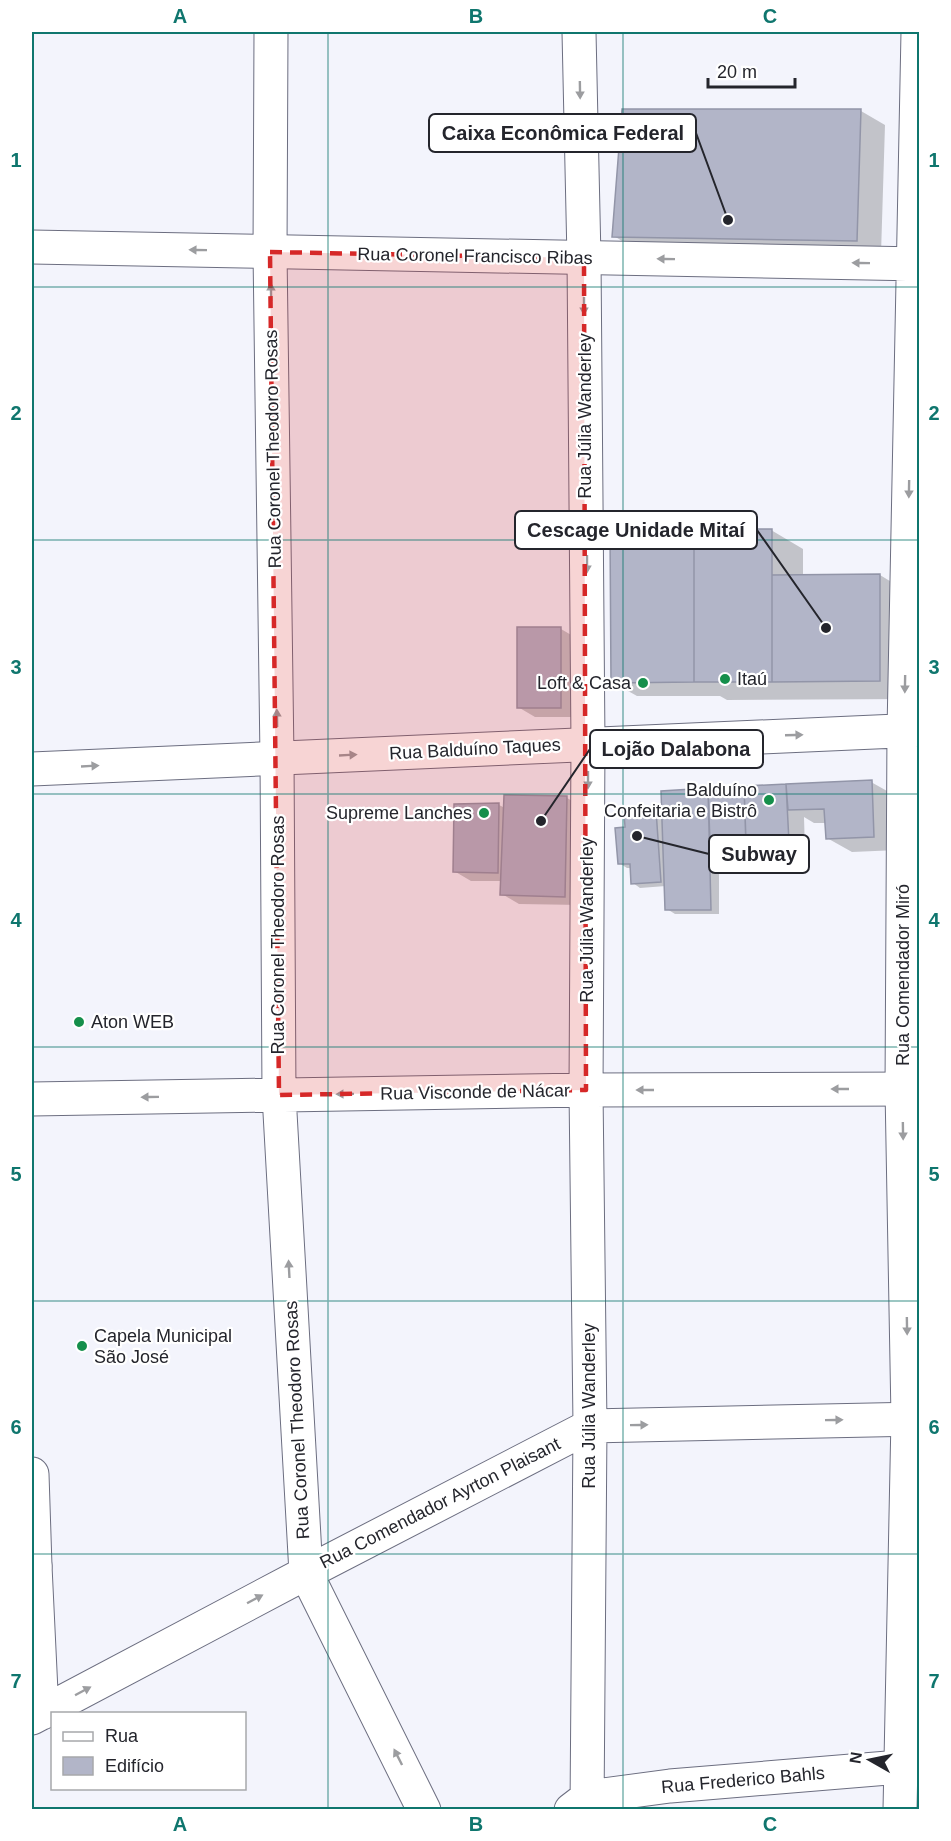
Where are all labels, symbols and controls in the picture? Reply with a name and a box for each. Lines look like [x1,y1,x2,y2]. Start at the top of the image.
text: A [173,5,187,27]
text: B [469,5,483,27]
text: C [763,5,777,27]
scale bar [708,51,795,89]
text: 20 m [717,62,757,82]
one-way arrow [575,80,585,99]
callout: Caixa Econômica Federal [429,114,696,152]
text: Caixa Econômica Federal [442,122,684,144]
text: 1 [10,149,22,171]
text: 1 [928,149,940,171]
street label: Rua Coronel Francisco Ribas [357,244,593,268]
one-way arrow [189,246,208,255]
one-way arrow [657,255,676,264]
one-way arrow [852,258,871,268]
one-way arrow [266,282,275,301]
one-way arrow [579,296,589,315]
street label: Rua Coronel Theodoro Rosas [261,329,285,569]
street label: Rua Júlia Wanderley [575,333,595,499]
text: 2 [10,402,22,424]
text: 2 [928,402,940,424]
one-way arrow [904,479,913,498]
callout: Cescage Unidade Mitaí [515,511,757,549]
text: Cescage Unidade Mitaí [527,519,746,541]
one-way arrow [582,554,591,573]
text: 3 [10,656,22,678]
text: 3 [928,656,940,678]
place label: Itaú [737,669,767,689]
marker: Itaú [718,672,732,686]
place label: Loft & Casa [537,673,632,693]
one-way arrow [900,674,910,693]
marker: Loft & Casa [636,676,650,690]
one-way arrow [272,708,282,727]
callout: Lojão Dalabona [590,730,763,768]
one-way arrow [785,731,804,740]
street label: Rua Balduíno Taques [389,735,561,763]
text: Lojão Dalabona [602,738,751,760]
one-way arrow [338,750,357,759]
one-way arrow [80,762,99,771]
one-way arrow [583,770,593,789]
place label: Balduíno Confeitaria e Bistrô [604,780,757,821]
marker: Balduíno Confeitaria e Bistrô [762,793,776,807]
place label: Supreme Lanches [326,803,472,823]
marker: Supreme Lanches [477,806,491,820]
street label: Rua Coronel Theodoro Rosas [268,816,288,1054]
callout: Subway [709,835,809,873]
street label: Rua Júlia Wanderley [577,837,597,1003]
text: Subway [721,843,798,865]
street label: Rua Comendador Miró [893,884,913,1066]
text: 4 [10,909,22,931]
text: 4 [928,909,940,931]
place label: Aton WEB [91,1012,174,1032]
marker: Aton WEB [72,1015,86,1029]
street label: Rua Visconde de Nácar [380,1080,570,1104]
one-way arrow [831,1084,850,1094]
one-way arrow [636,1085,655,1095]
one-way arrow [336,1089,355,1099]
one-way arrow [141,1092,160,1102]
one-way arrow [898,1121,908,1140]
text: 5 [10,1163,22,1185]
text: 5 [928,1163,940,1185]
one-way arrow [284,1260,293,1279]
street label: Rua Coronel Theodoro Rosas [281,1300,313,1540]
one-way arrow [902,1316,912,1335]
street label: Rua Júlia Wanderley [579,1323,599,1489]
place label: Capela Municipal São José [94,1326,232,1367]
marker: Capela Municipal São José [75,1339,89,1353]
text: 6 [10,1416,22,1438]
one-way arrow [825,1416,844,1425]
text: 6 [928,1416,940,1438]
one-way arrow [630,1421,649,1430]
street label: Rua Comendador Ayrton Plaisant [317,1434,563,1572]
one-way arrow [247,1595,264,1604]
text: 7 [10,1670,22,1692]
text: 7 [928,1670,940,1692]
one-way arrow [75,1686,92,1696]
legend [51,1712,246,1790]
text: Rua [105,1726,139,1746]
north arrow [840,1730,900,1790]
one-way arrow [393,1749,403,1766]
text: N [846,1751,865,1765]
text: Edifício [105,1756,164,1776]
street label: Rua Frederico Bahls [660,1763,826,1797]
text: A [173,1813,187,1835]
text: B [469,1813,483,1835]
text: C [763,1813,777,1835]

